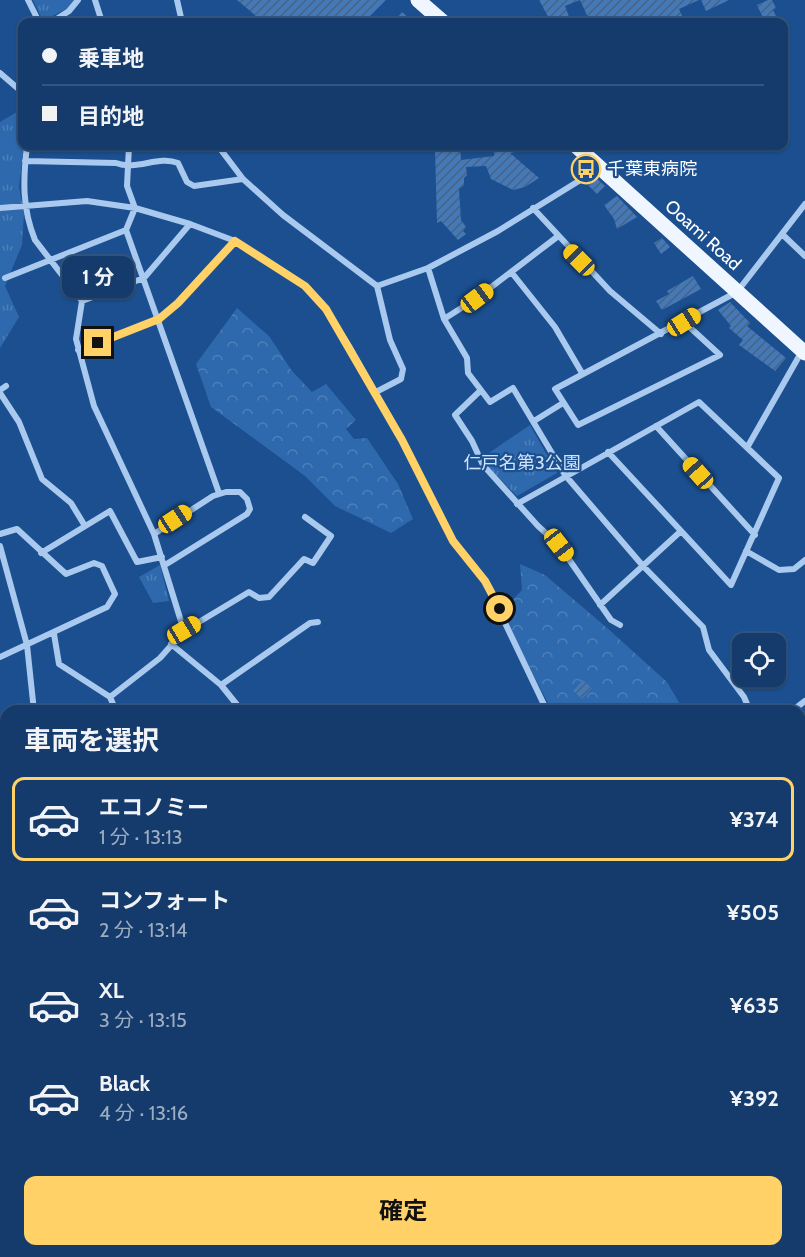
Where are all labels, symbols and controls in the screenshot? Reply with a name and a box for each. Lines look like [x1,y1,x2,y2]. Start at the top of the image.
text: 乗車地 [78,45,144,72]
text: 目的地 [78,103,144,130]
bus stop icon: 千葉東病院 [570,153,602,185]
place label: 千葉東病院 [607,158,697,180]
street label: Ooami Road [660,195,746,275]
car [560,241,598,279]
callout: 1 分 [62,256,134,298]
text: 1 分 [82,265,114,289]
car [457,280,497,316]
car [664,305,704,339]
route end [84,329,111,356]
park label: 仁戸名第3公園 [463,452,581,474]
car [679,454,717,492]
car [155,502,195,536]
car [541,525,577,565]
route start [486,595,513,622]
car [164,613,204,647]
map controls [732,633,786,687]
button: locate [732,633,786,687]
text: 車両を選択 [24,724,159,757]
icon: car [27,792,81,846]
text: エコノミー [99,794,209,821]
text: ¥374 [730,806,779,833]
text: 1 分 · 13:13 [99,825,183,849]
icon: car [27,885,81,939]
text: コンフォート [99,887,230,914]
text: ¥505 [727,899,779,926]
text: 2 分 · 13:14 [99,918,187,942]
text: XL [99,977,124,1004]
icon: car [27,978,81,1032]
text: ¥635 [730,992,779,1019]
text: 3 分 · 13:15 [99,1008,187,1032]
text: Black [99,1070,150,1097]
icon: car [27,1071,81,1125]
text: ¥392 [730,1085,779,1112]
text: 4 分 · 13:16 [99,1101,188,1125]
button: 確定 [24,1176,782,1245]

